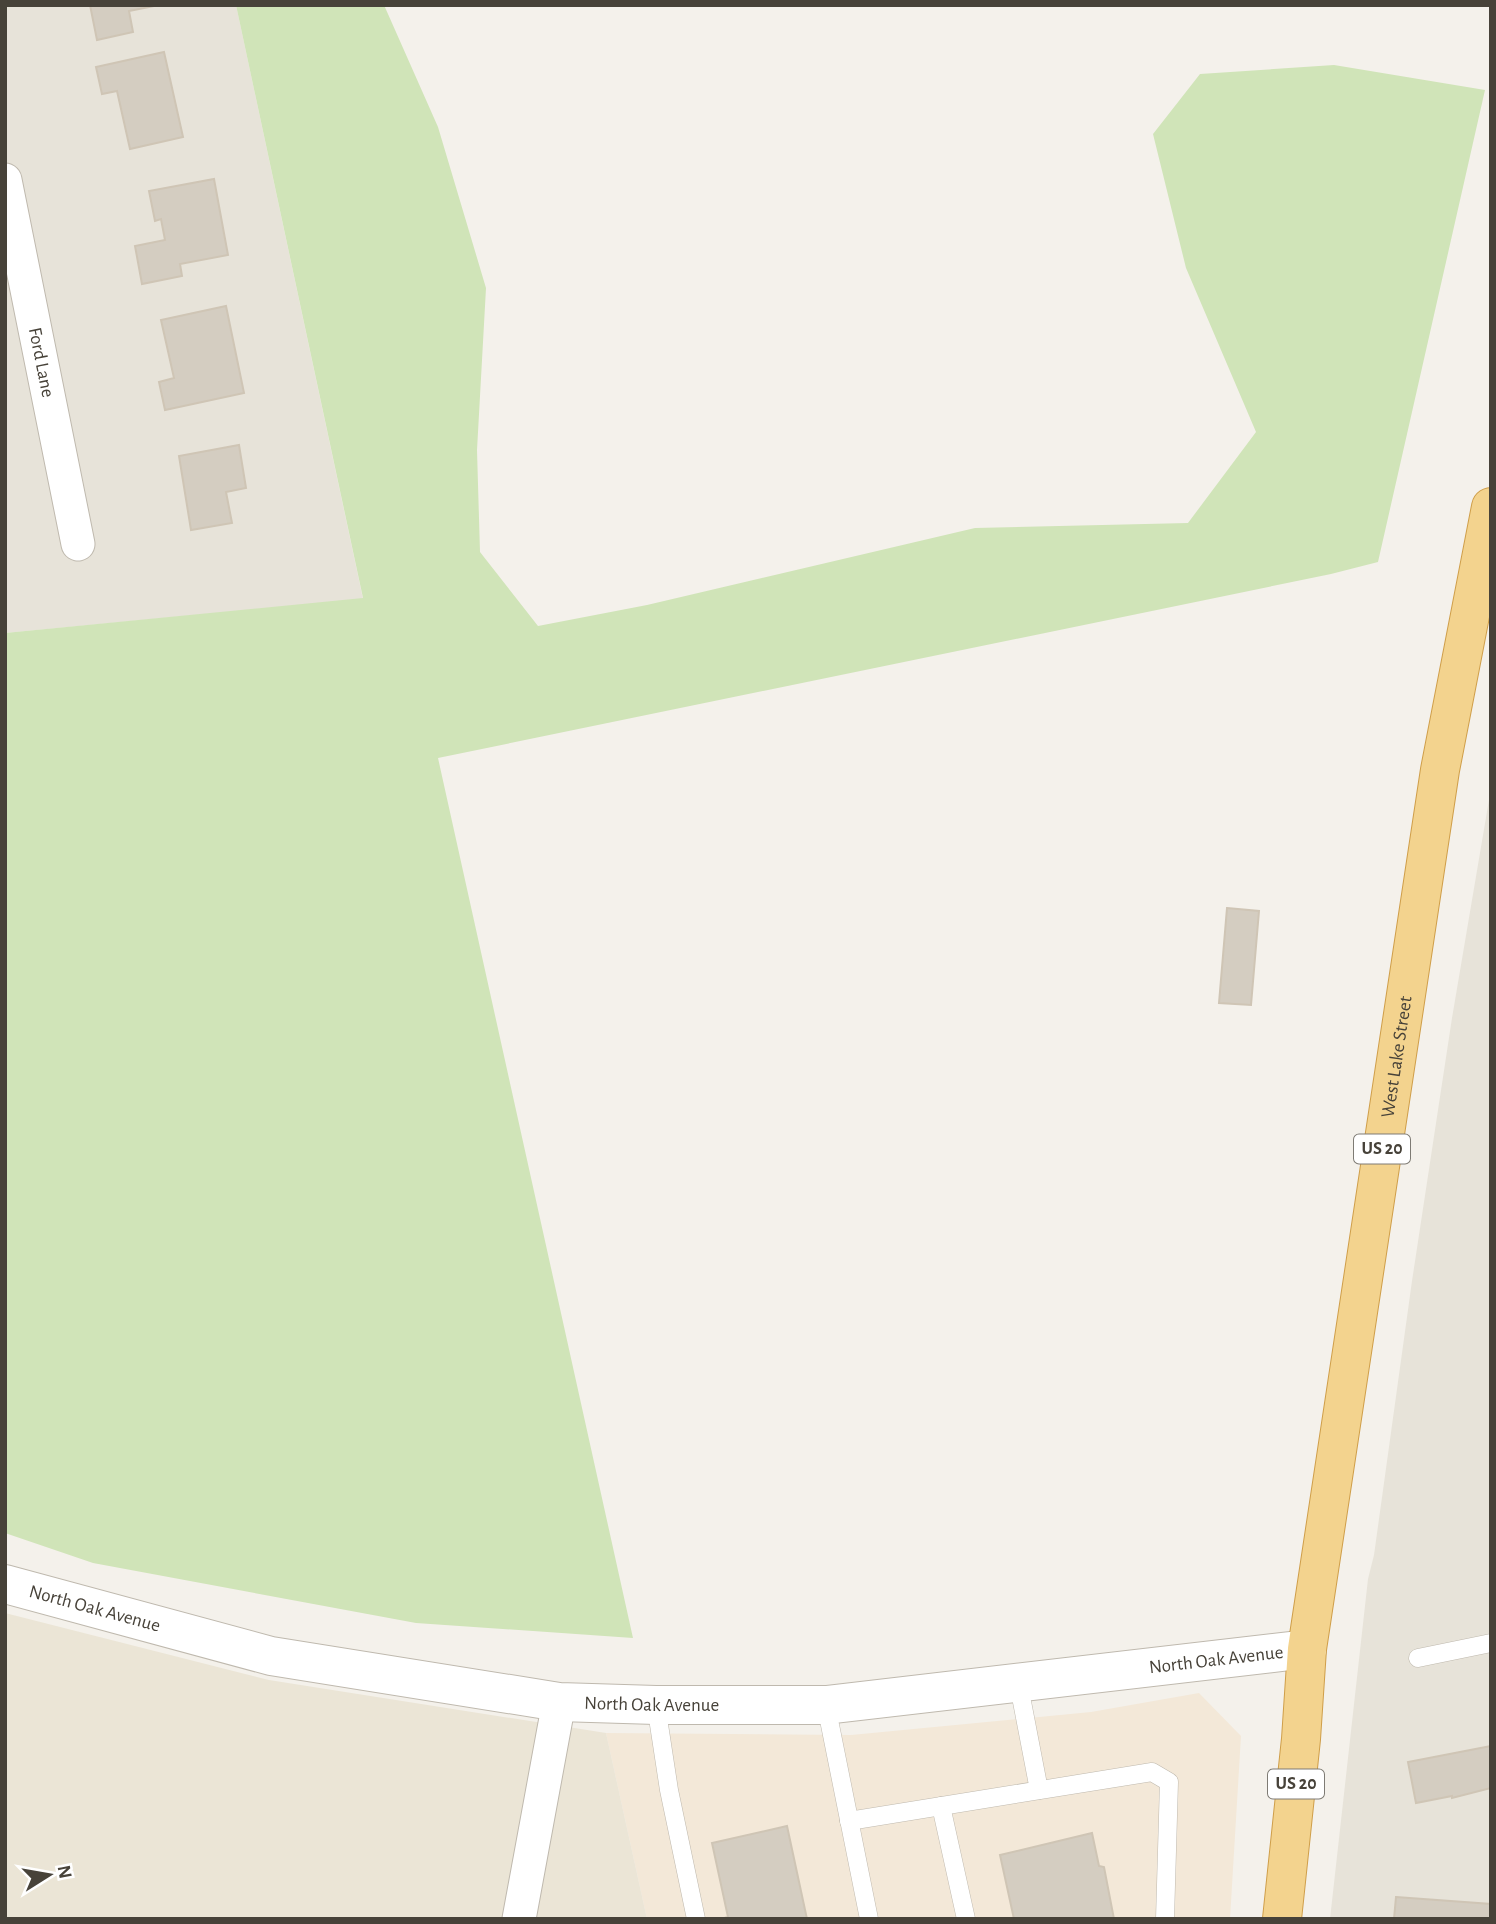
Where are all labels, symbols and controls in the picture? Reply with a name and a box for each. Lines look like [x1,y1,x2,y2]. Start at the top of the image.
street label: Ford Lane [25,326,58,399]
street label: West Lake Street [1378,995,1415,1119]
road number: US 20 [1354,1134,1410,1164]
street label: North Oak Avenue [27,1581,162,1635]
street label: North Oak Avenue [1148,1642,1284,1677]
street label: North Oak Avenue [584,1693,719,1715]
road number: US 20 [1268,1770,1324,1798]
north arrow [14,1840,84,1910]
text: N [54,1864,75,1880]

